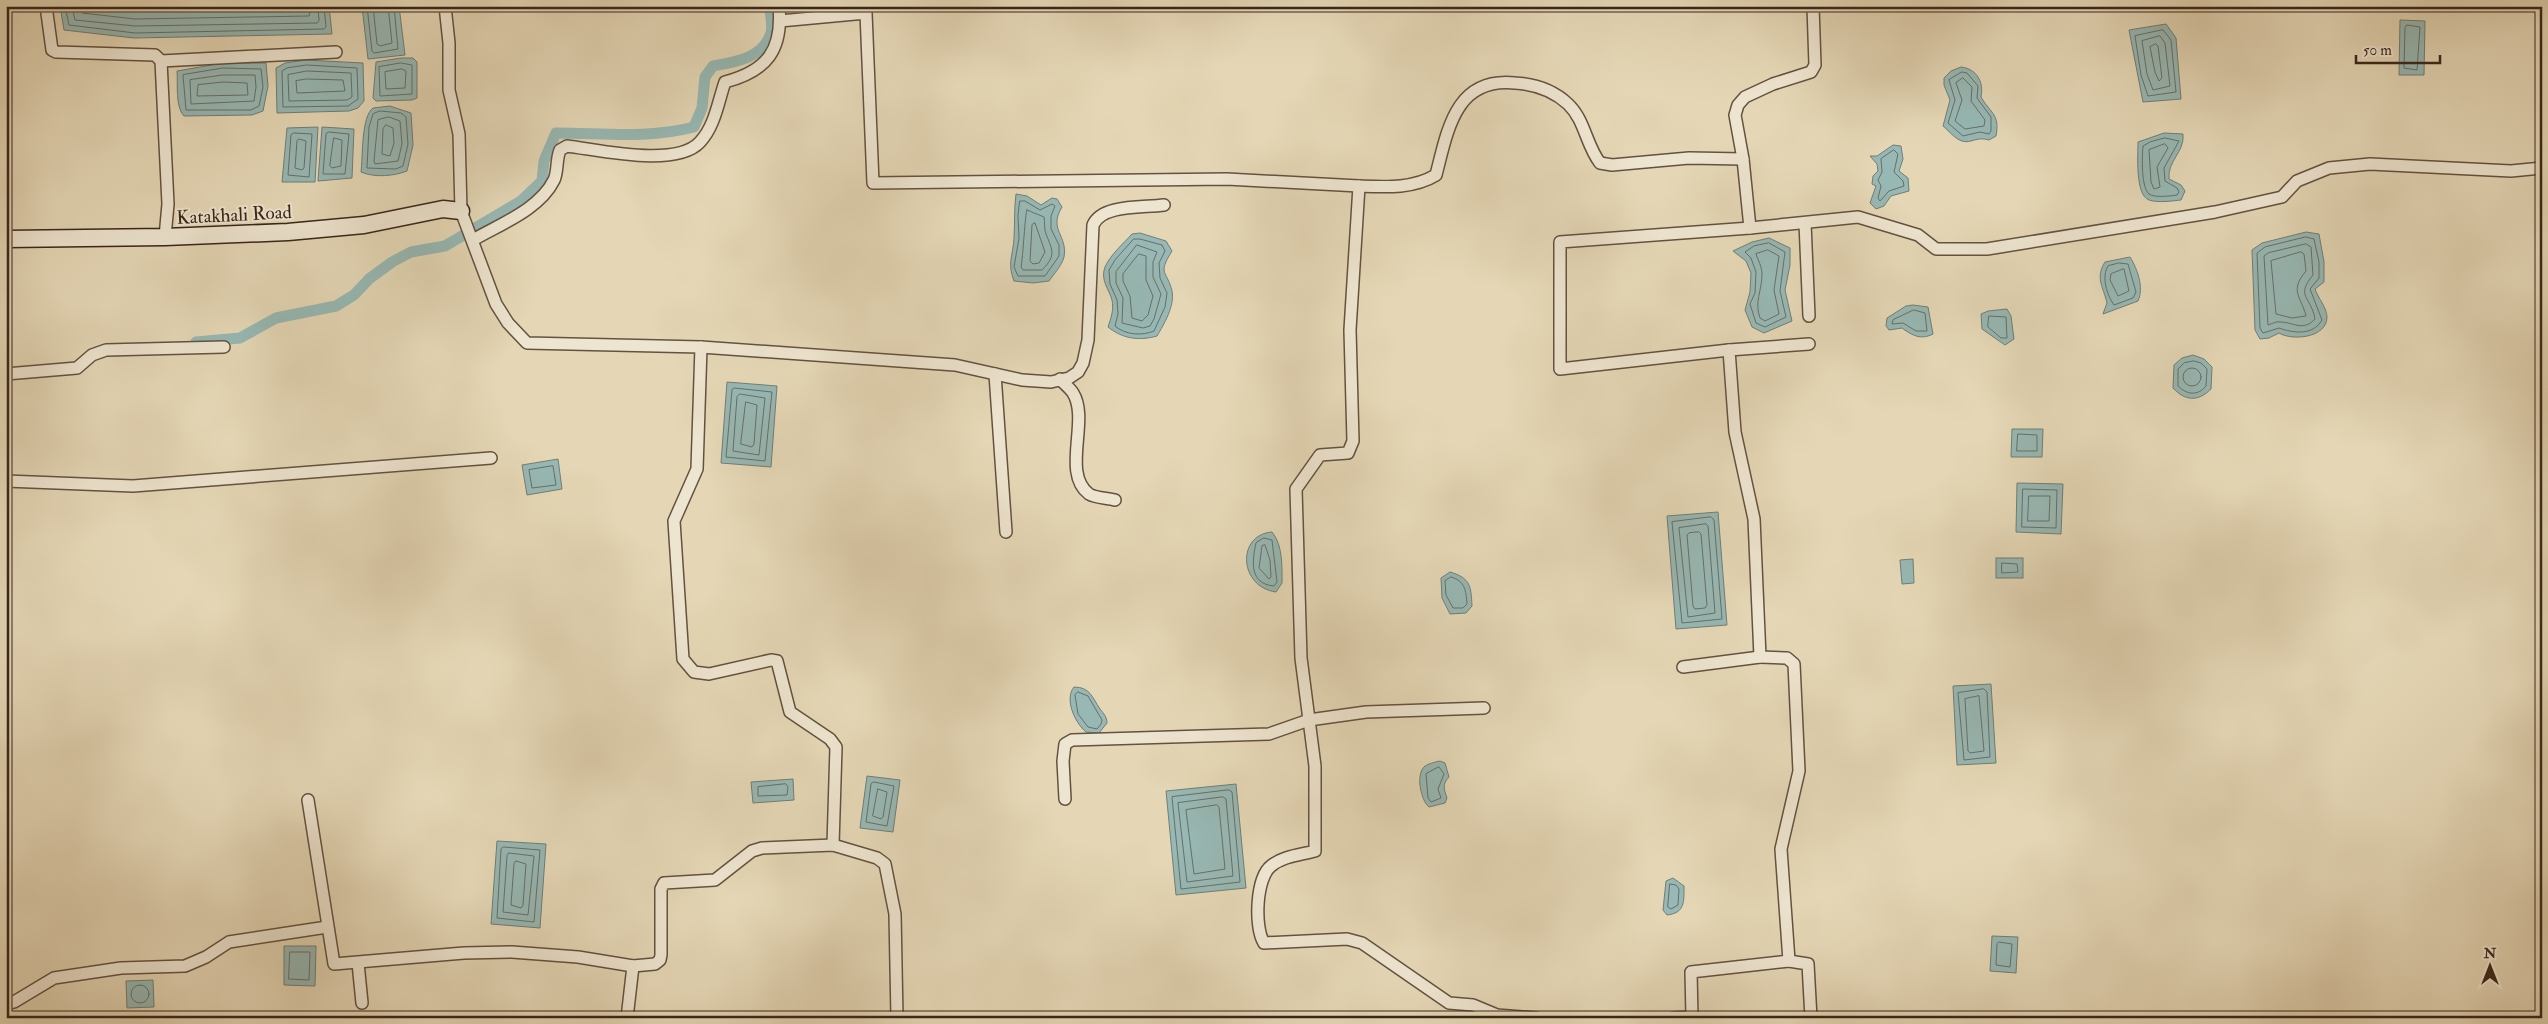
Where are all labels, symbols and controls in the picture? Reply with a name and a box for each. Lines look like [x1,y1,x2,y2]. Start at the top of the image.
scale bar [2356,32,2439,64]
text: 50 m [2363,41,2392,60]
street label: Katakhali Road [176,200,293,230]
north arrow [2466,942,2516,992]
text: N [2483,945,2497,962]

